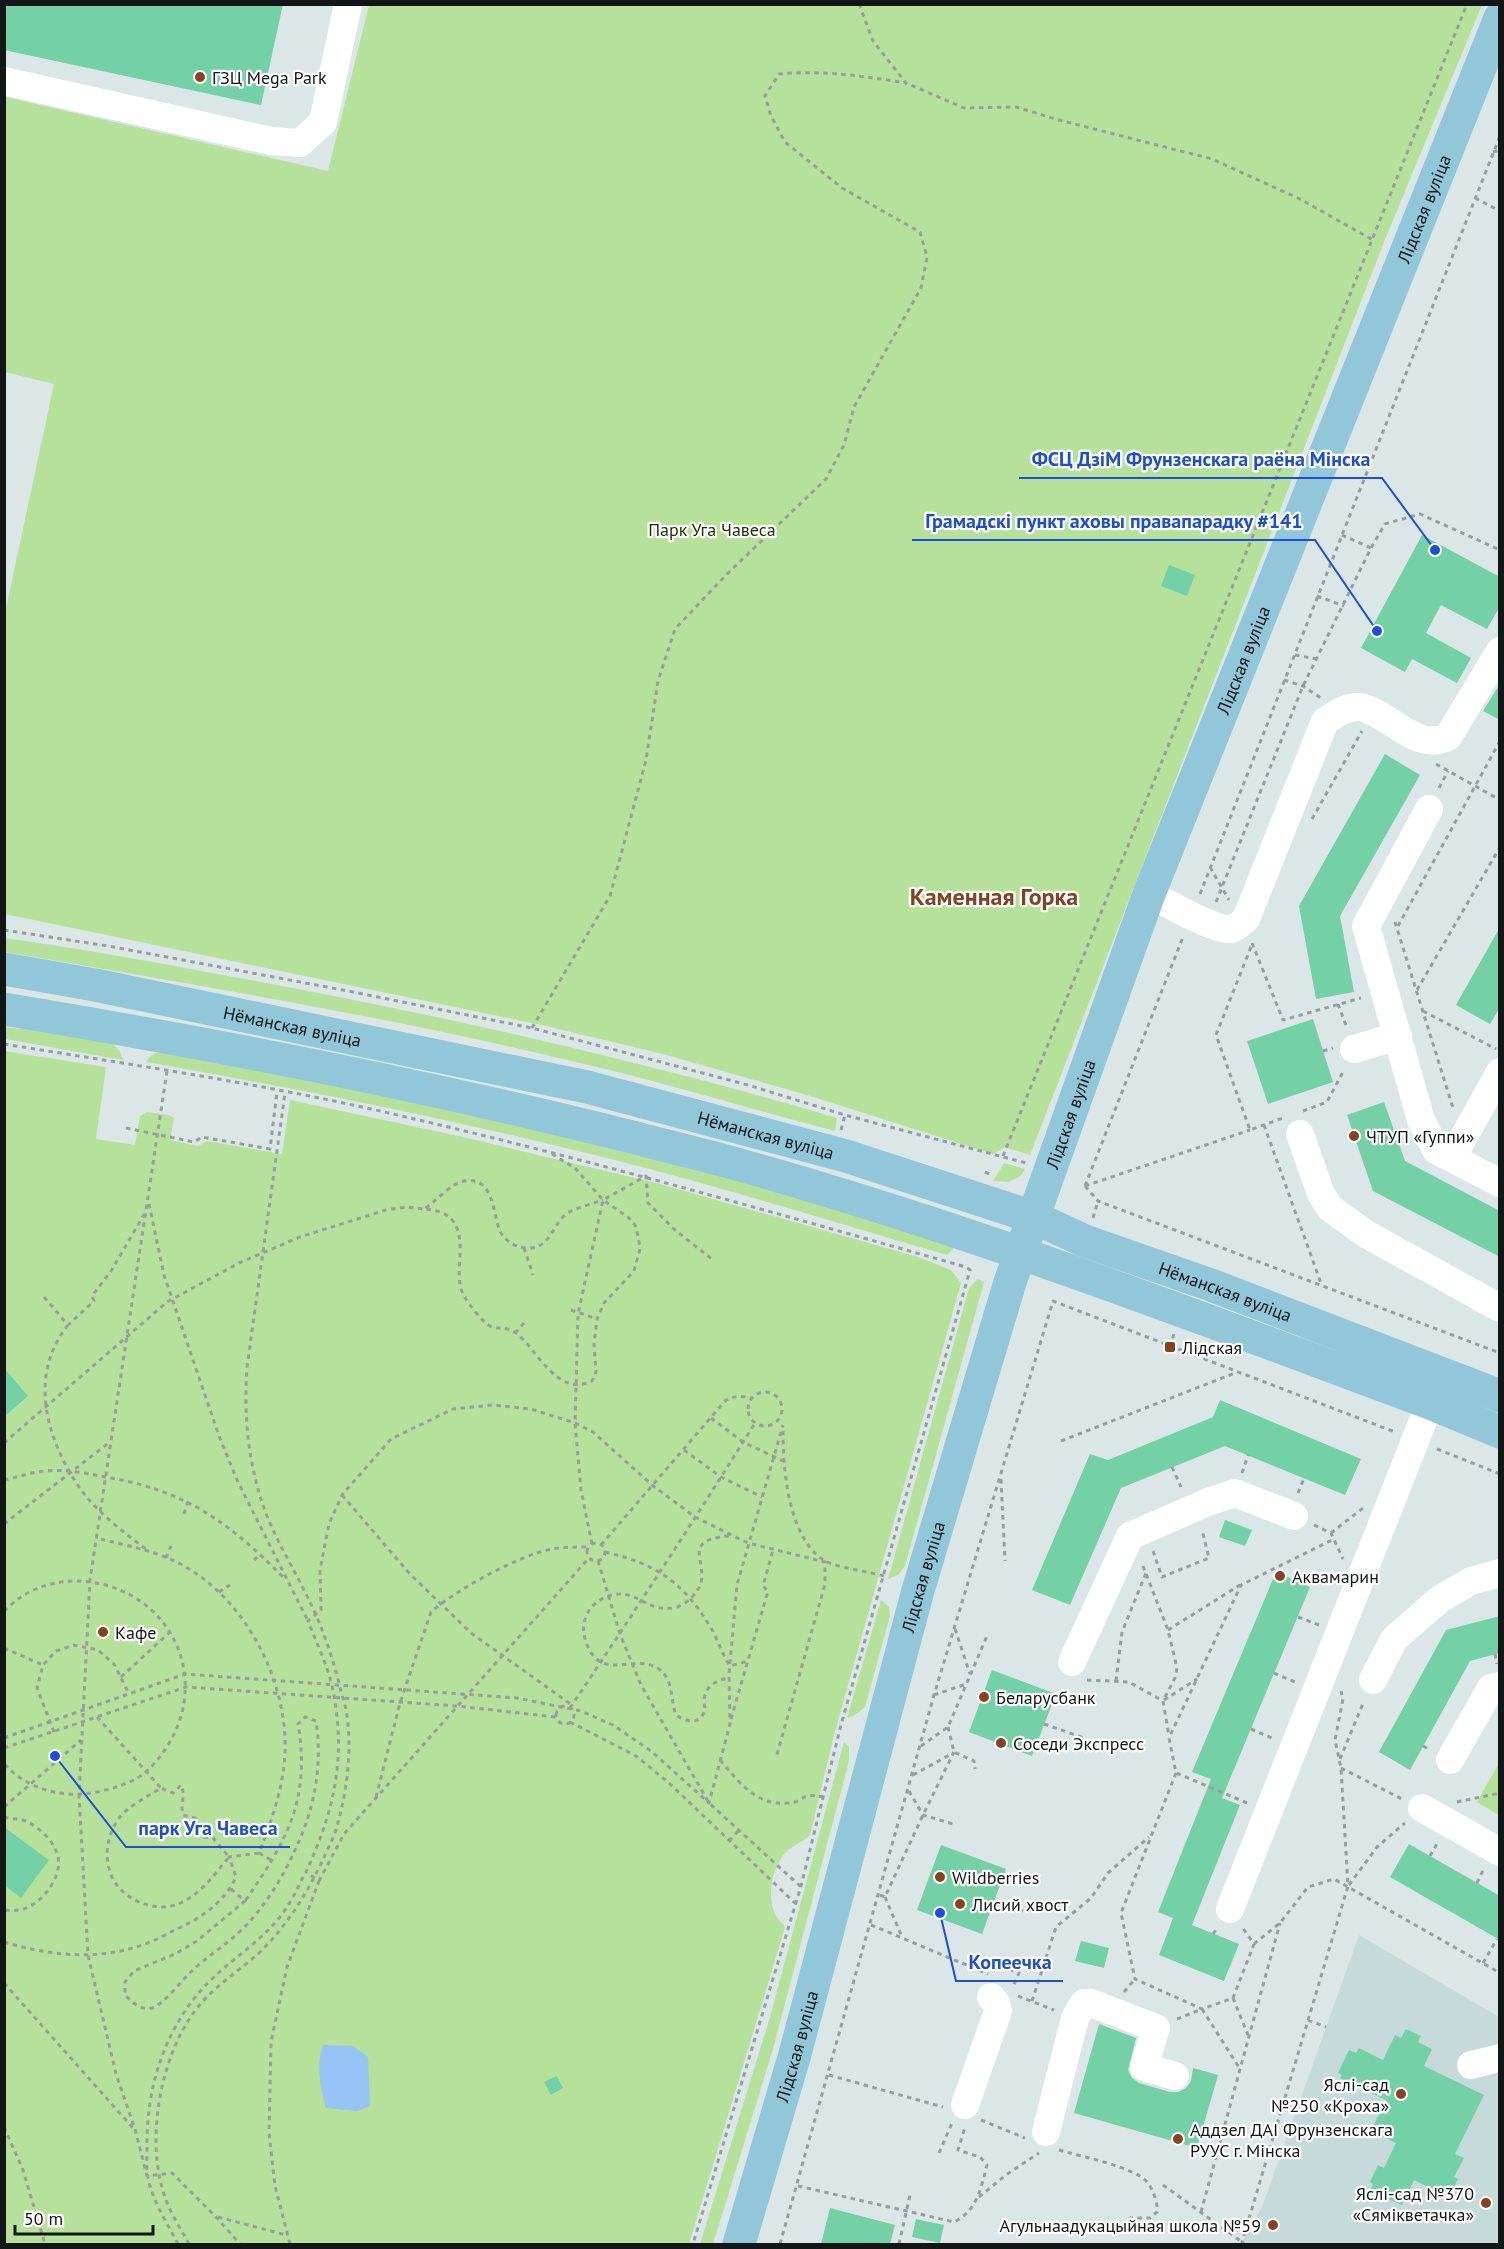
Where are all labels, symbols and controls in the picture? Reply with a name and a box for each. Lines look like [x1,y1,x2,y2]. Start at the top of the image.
place label: ГЗЦ Mega Park [212,66,327,89]
marker: ГЗЦ Mega Park [193,70,207,84]
street label: Лідская вуліца [1391,151,1456,267]
callout: ФСЦ ДзіМ Фрунзенскага раёна Мінска [1019,440,1382,478]
text: ФСЦ ДзіМ Фрунзенскага раёна Мінска [1032,446,1370,472]
callout: Грамадскі пункт аховы правапарадку #141 [912,502,1315,540]
text: Грамадскі пункт аховы правапарадку #141 [925,508,1303,534]
park label: Парк Уга Чавеса [648,518,776,541]
street label: Лідская вуліца [1210,602,1275,718]
district label: Каменная Горка [910,881,1078,912]
street label: Нёманская вуліца [221,1000,363,1051]
street label: Лідская вуліца [1040,1056,1100,1173]
street label: Нёманская вуліца [695,1105,837,1164]
place label: ЧТУП «Гуппи» [1366,1125,1474,1148]
marker: ЧТУП «Гуппи» [1347,1129,1361,1143]
street label: Нёманская вуліца [1156,1256,1295,1327]
place label: Лідская [1181,1336,1242,1359]
marker: Лідская [1163,1340,1177,1354]
street label: Лідская вуліца [896,1518,950,1636]
place label: Аквамарин [1292,1565,1379,1588]
marker: Аквамарин [1273,1569,1287,1583]
place label: Кафе [115,1621,156,1644]
marker: Кафе [96,1625,110,1639]
place label: Беларусбанк [996,1686,1096,1709]
marker: Беларусбанк [977,1690,991,1704]
place label: Соседи Экспресс [1013,1732,1144,1755]
marker: Соседи Экспресс [994,1736,1008,1750]
callout: парк Уга Чавеса [126,1809,290,1847]
text: парк Уга Чавеса [138,1815,278,1841]
place label: Wildberries [952,1866,1039,1889]
marker: Wildberries [933,1870,947,1884]
place label: Лисий хвост [971,1893,1069,1916]
marker: Лисий хвост [953,1897,967,1911]
callout: Копеечка [956,1943,1063,1981]
text: Копеечка [968,1949,1052,1975]
street label: Лідская вуліца [770,1988,823,2106]
place label: Яслі-сад №250 «Кроха» [1271,2073,1389,2117]
marker: Яслі-сад №250 «Кроха» [1394,2087,1408,2101]
place label: Аддзел ДАІ Фрунзенскага РУУС г. Мінска [1190,2118,1393,2162]
marker: Аддзел ДАІ Фрунзенскага РУУС г. Мінска [1171,2132,1185,2146]
place label: Яслі-сад №370 «Сямікветачка» [1353,2182,1474,2226]
marker: Яслі-сад №370 «Сямікветачка» [1479,2196,1493,2210]
scale bar [15,2198,153,2236]
text: 50 m [24,2207,63,2230]
place label: Агульнаадукацыйная школа №59 [999,2214,1261,2237]
marker: Агульнаадукацыйная школа №59 [1266,2218,1280,2232]

